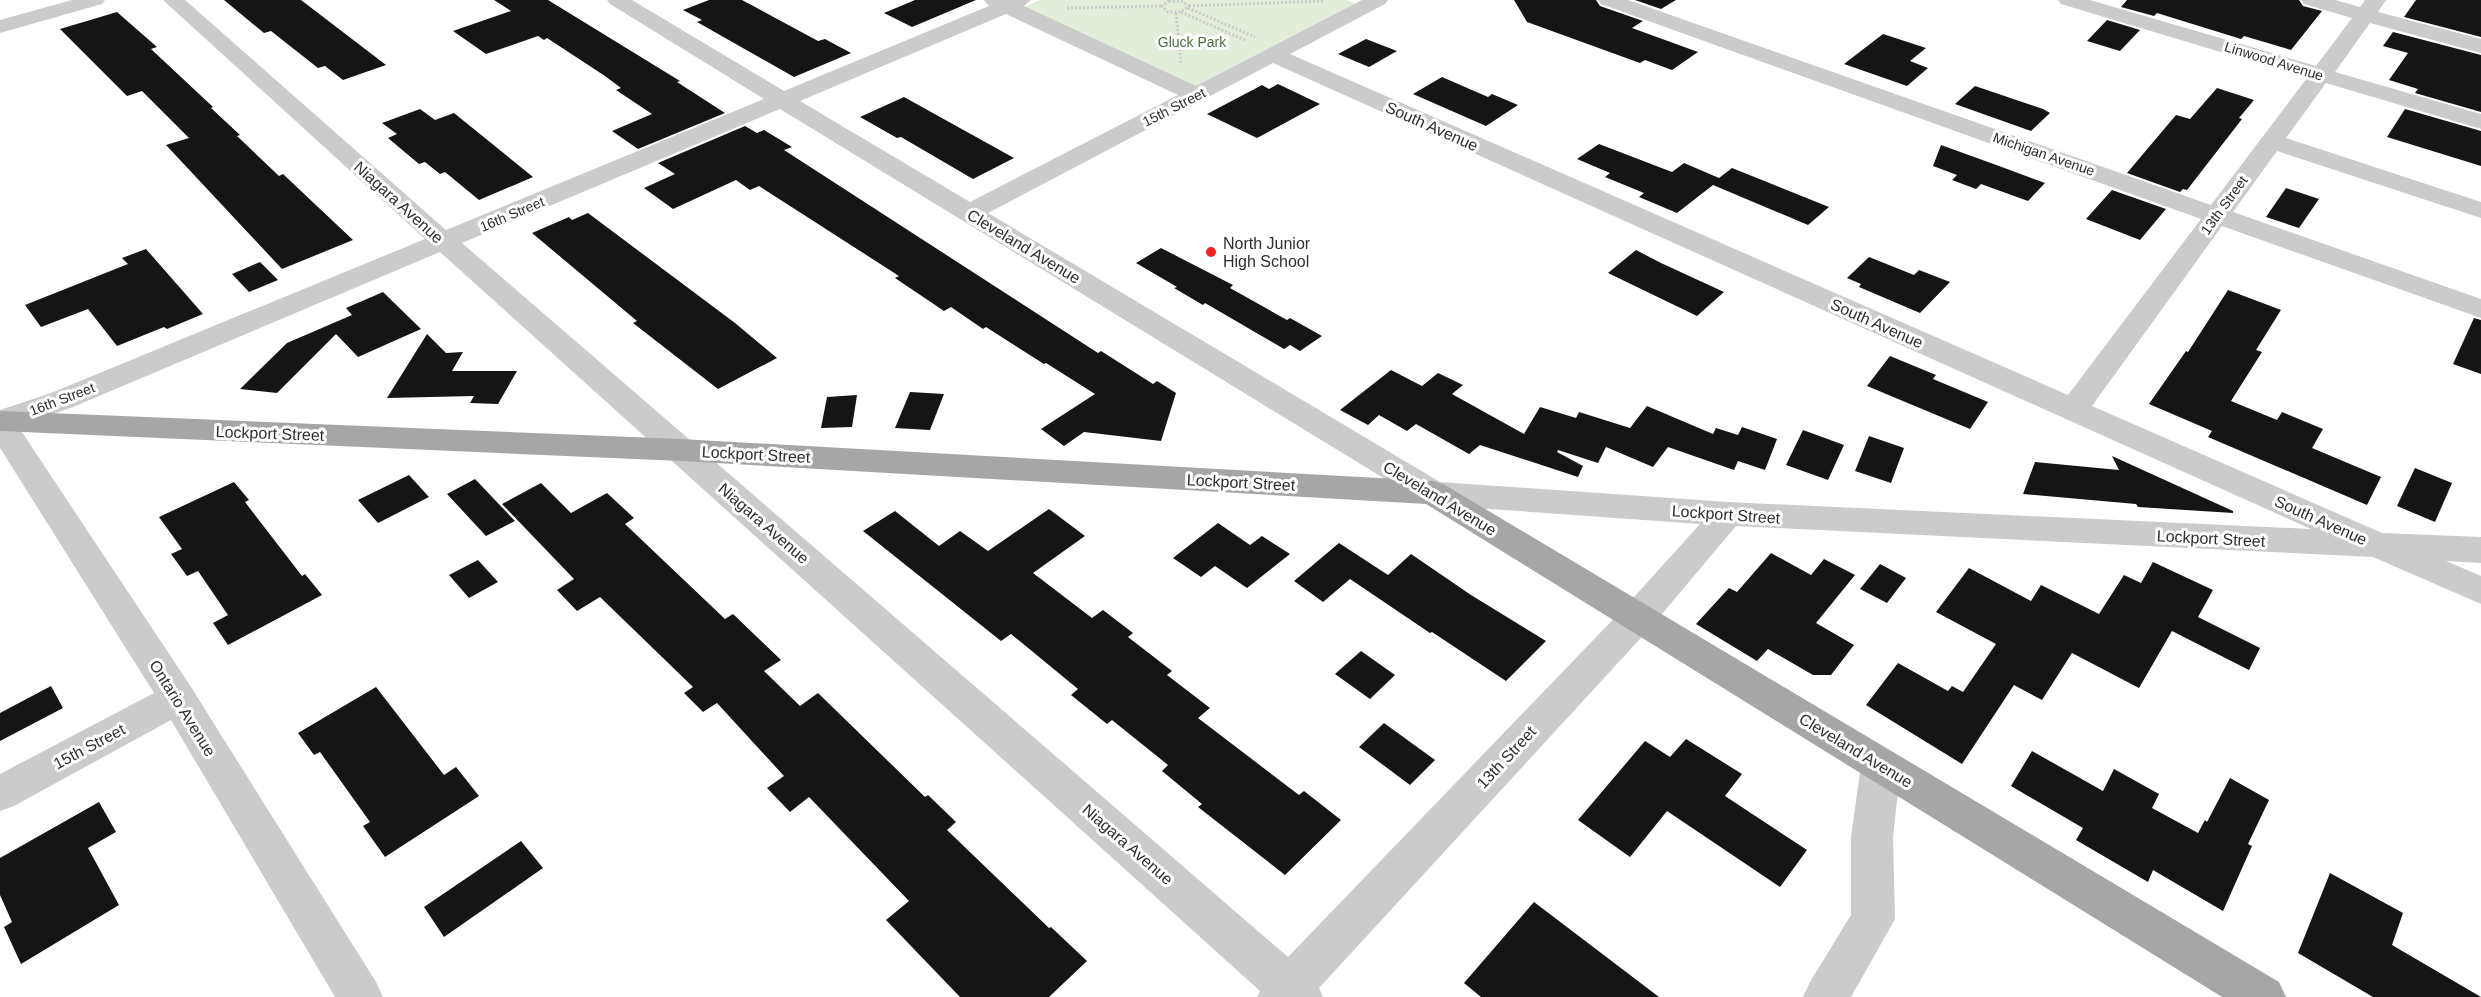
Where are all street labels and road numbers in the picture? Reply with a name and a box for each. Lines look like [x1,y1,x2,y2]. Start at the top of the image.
street label: Linwood Avenue [2223,38,2326,84]
street label: 15th Street [1140,84,1208,130]
street label: South Avenue [1383,98,1481,154]
street label: Michigan Avenue [1991,129,2097,179]
street label: Niagara Avenue [351,158,447,247]
street label: 13th Street [2197,173,2251,237]
street label: 16th Street [477,193,547,235]
street label: Cleveland Avenue [964,206,1083,287]
street label: South Avenue [1828,295,1926,351]
street label: 16th Street [27,379,97,419]
street label: Lockport Street [215,423,325,444]
street label: Lockport Street [701,443,811,466]
street label: Cleveland Avenue [1380,458,1499,539]
street label: Lockport Street [1186,471,1296,494]
street label: Niagara Avenue [715,480,812,567]
street label: South Avenue [2272,492,2370,548]
street label: Lockport Street [1671,502,1781,527]
street label: Lockport Street [2156,527,2266,550]
street label: Ontario Avenue [146,657,219,759]
street label: Cleveland Avenue [1796,710,1915,791]
street label: 15th Street [51,720,128,772]
street label: 13th Street [1473,723,1540,792]
street label: Niagara Avenue [1079,801,1176,888]

